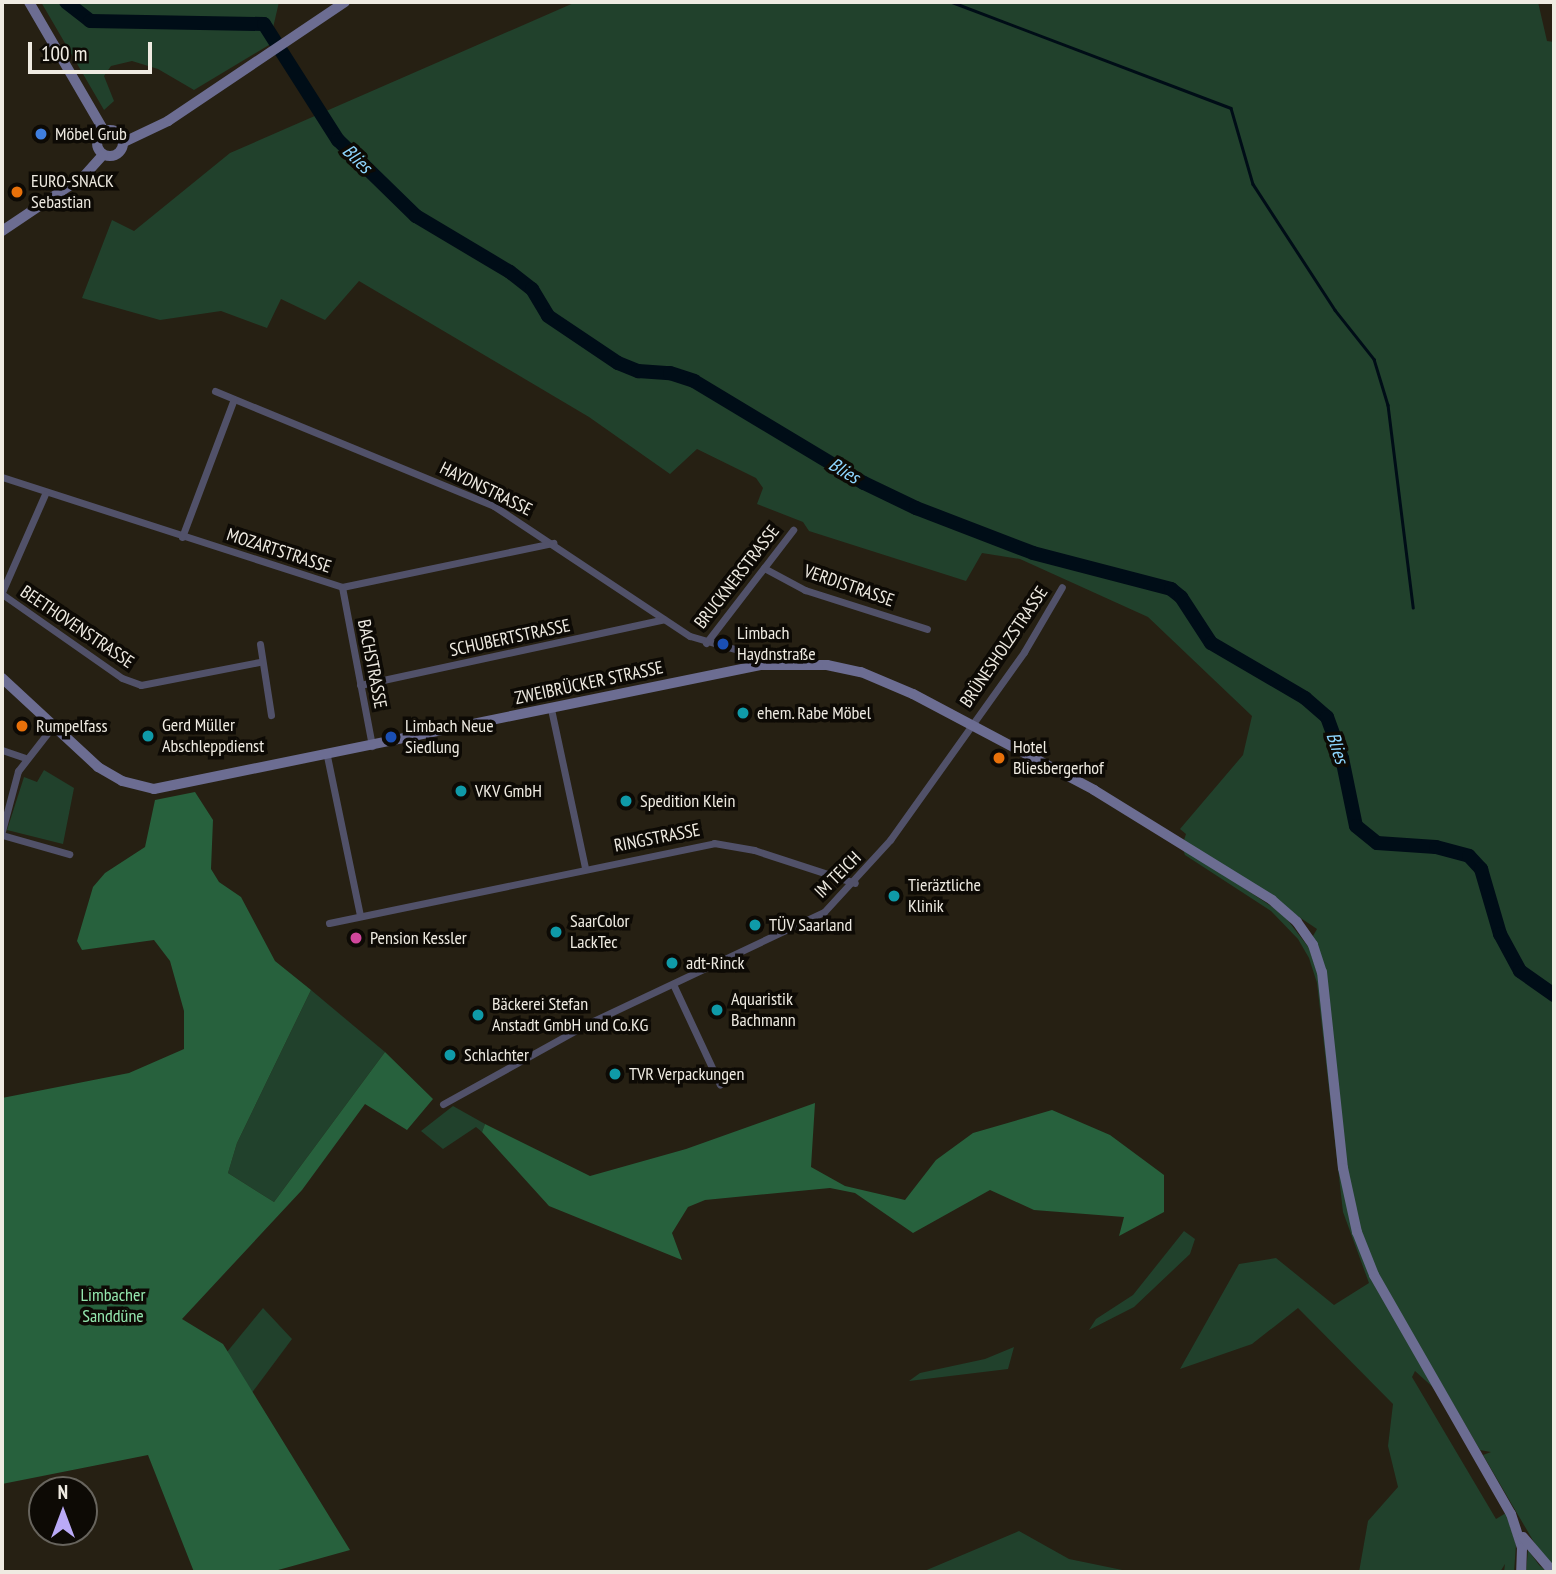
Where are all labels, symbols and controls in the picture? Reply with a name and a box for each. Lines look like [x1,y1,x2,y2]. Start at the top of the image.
scale bar [32,28,156,72]
text: 100 m [41,40,87,67]
place label: Möbel Grub [55,123,127,145]
marker: Möbel Grub [33,126,49,142]
water label: Blies [338,140,376,178]
place label: EURO-SNACK Sebastian [31,171,114,214]
marker: EURO-SNACK Sebastian [9,184,25,200]
water label: Blies [825,453,863,489]
street label: HAYDNSTRASSE [436,457,536,521]
street label: BRUCKNERSTRASSE [690,521,784,633]
street label: MOZARTSTRASSE [224,524,334,578]
street label: VERDISTRASSE [801,560,897,612]
street label: BEETHOVENSTRASSE [16,581,138,673]
street label: BRÜNESHOLZSTRASSE [956,582,1052,712]
street label: SCHUBERTSTRASSE [448,615,572,661]
street label: BACHSTRASSE [353,618,391,710]
place label: Limbach Haydnstraße [737,623,816,666]
marker: Limbach Haydnstraße [715,636,731,652]
street label: ZWEIBRÜCKER STRASSE [513,657,665,709]
place label: ehem. Rabe Möbel [757,702,872,724]
marker: ehem. Rabe Möbel [735,705,751,721]
place label: Rumpelfass [36,715,108,737]
place label: Gerd Müller Abschleppdienst [162,715,264,758]
place label: Limbach Neue Siedlung [405,716,494,758]
marker: Rumpelfass [14,718,30,734]
marker: Gerd Müller Abschleppdienst [140,728,156,744]
marker: Limbach Neue Siedlung [383,729,399,745]
water label: Blies [1321,729,1353,767]
place label: Hotel Bliesbergerhof [1013,737,1104,780]
marker: Hotel Bliesbergerhof [991,750,1007,766]
place label: VKV GmbH [475,780,542,802]
marker: VKV GmbH [453,783,469,799]
place label: Spedition Klein [640,790,735,812]
marker: Spedition Klein [618,793,634,809]
street label: RINGSTRASSE [612,819,702,857]
street label: IM TEICH [810,847,866,903]
place label: Tieräztliche Klinik [908,875,981,917]
marker: Tieräztliche Klinik [886,888,902,904]
place label: SaarColor LackTec [570,911,629,954]
place label: TÜV Saarland [769,914,853,936]
marker: TÜV Saarland [747,917,763,933]
marker: SaarColor LackTec [548,924,564,940]
place label: Pension Kessler [370,927,467,949]
marker: Pension Kessler [348,930,364,946]
place label: adt-Rinck [686,952,745,974]
marker: adt-Rinck [664,955,680,971]
place label: Aquaristik Bachmann [731,989,796,1032]
place label: Bäckerei Stefan Anstadt GmbH und Co.KG [492,994,648,1036]
marker: Aquaristik Bachmann [709,1002,725,1018]
marker: Bäckerei Stefan Anstadt GmbH und Co.KG [470,1007,486,1023]
place label: Schlachter [464,1044,529,1066]
marker: Schlachter [442,1047,458,1063]
place label: TVR Verpackungen [629,1063,745,1085]
marker: TVR Verpackungen [607,1066,623,1082]
park label: Limbacher Sanddüne [81,1285,145,1328]
north arrow [28,1476,98,1546]
text: N [58,1480,68,1504]

